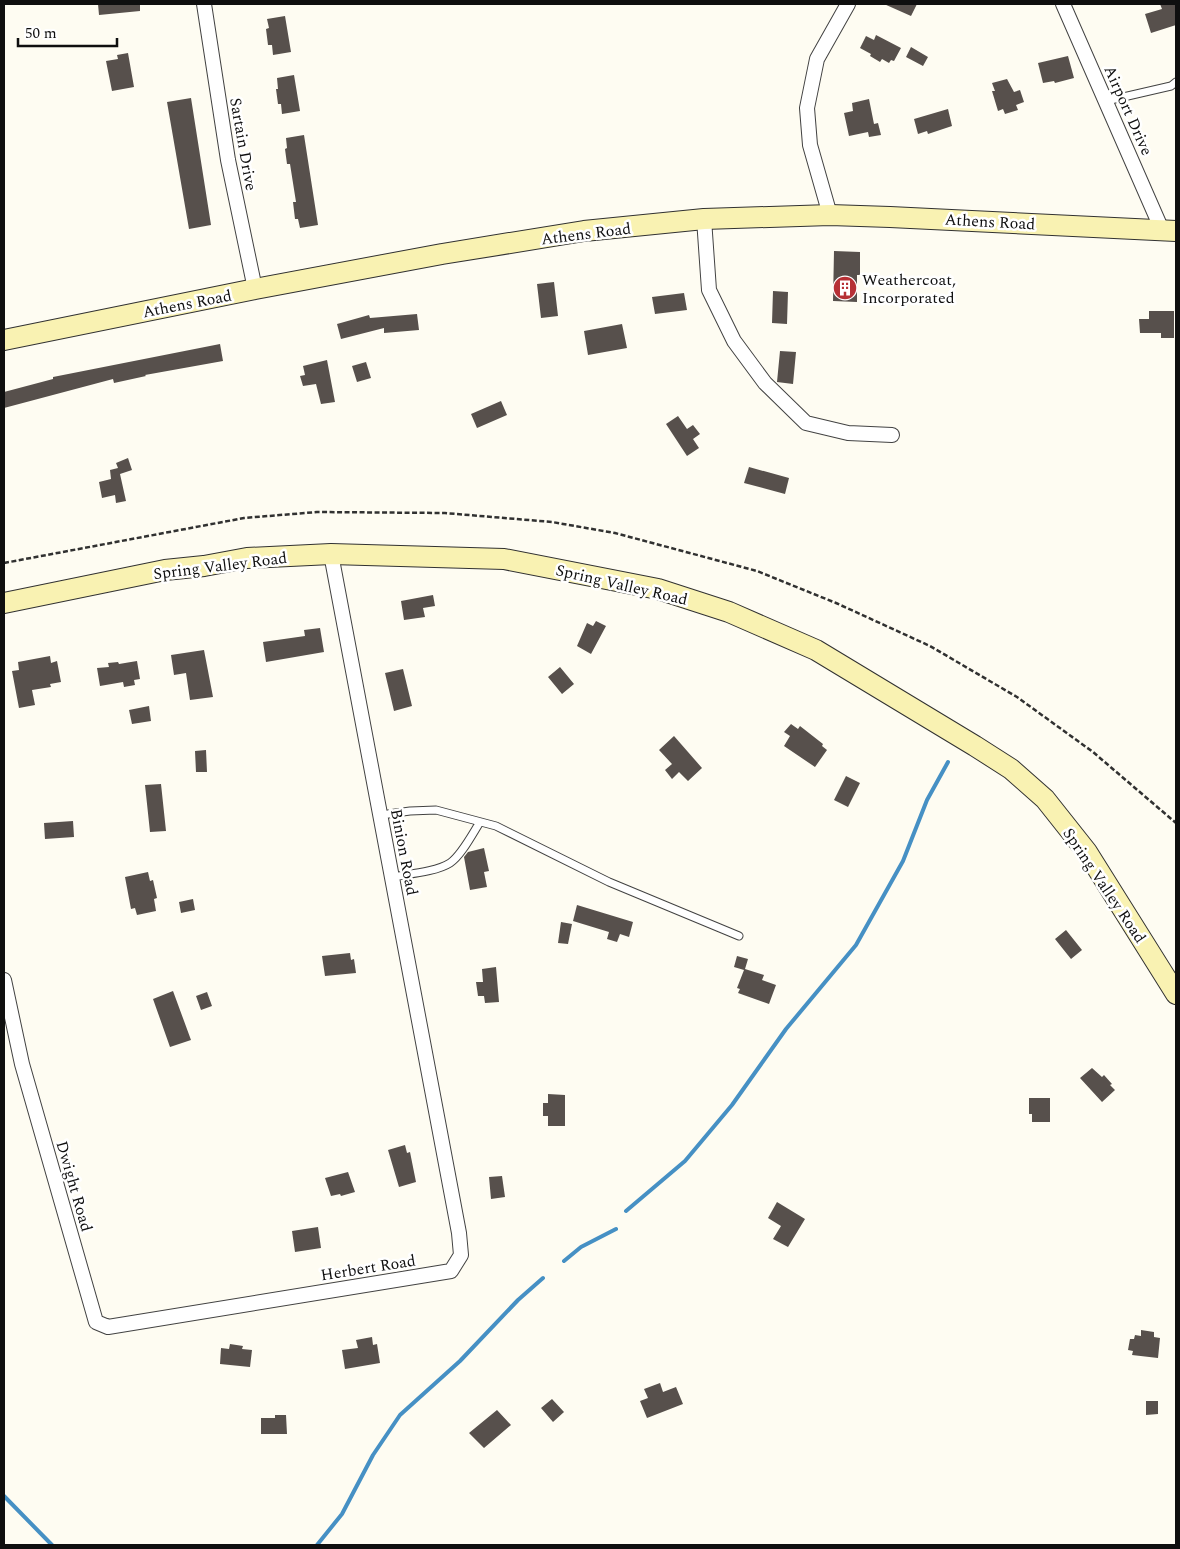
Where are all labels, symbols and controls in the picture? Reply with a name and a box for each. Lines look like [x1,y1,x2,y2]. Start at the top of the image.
scale bar [18,15,116,47]
text: 50 m [25,22,57,45]
street label: Airport Drive [1098,62,1159,159]
street label: Sartain Drive [223,96,263,193]
street label: Athens Road [944,208,1036,236]
street label: Athens Road [540,217,633,251]
place label: Weathercoat, Incorporated [862,268,956,310]
building icon: Weathercoat, Incorporated [832,275,858,301]
street label: Athens Road [140,284,234,324]
street label: Spring Valley Road [152,546,288,586]
street label: Spring Valley Road [554,558,690,612]
street label: Binion Road [384,807,424,898]
street label: Spring Valley Road [1057,823,1152,948]
street label: Dwight Road [50,1138,98,1235]
street label: Herbert Road [319,1249,417,1287]

